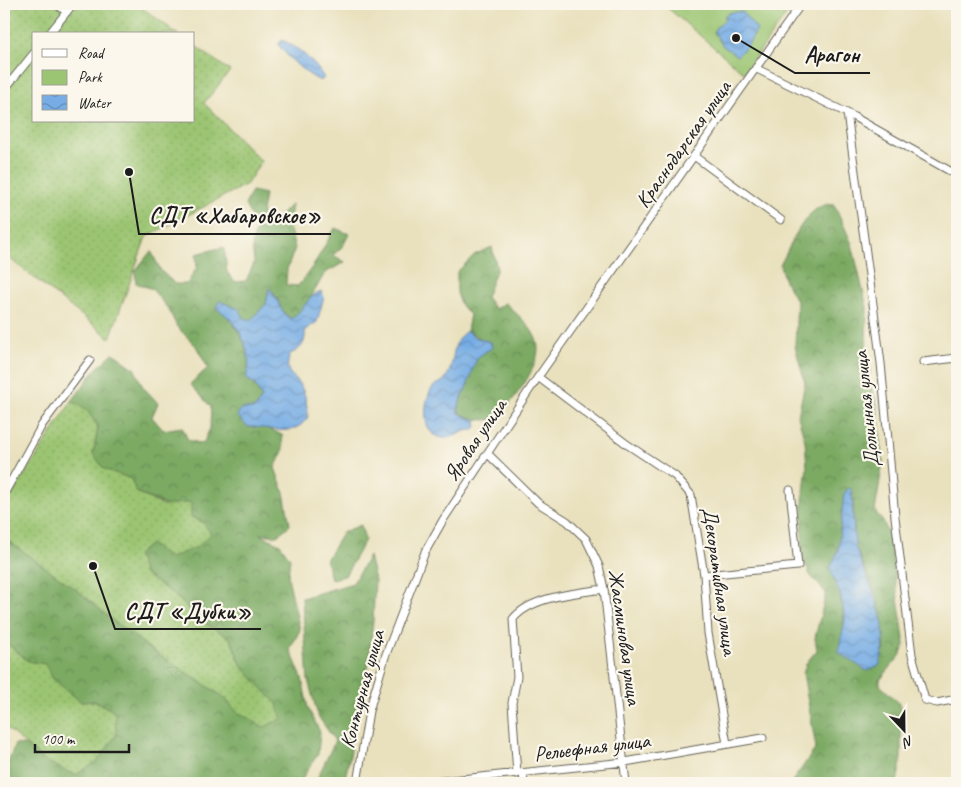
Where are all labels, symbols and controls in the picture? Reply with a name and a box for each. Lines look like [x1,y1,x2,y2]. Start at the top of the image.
legend [32,32,195,122]
callout: Арагон [795,36,870,73]
text: Арагон [804,41,862,69]
text: Road [78,44,105,63]
text: Park [78,68,103,87]
street label: Краснодарская улица [629,74,737,213]
text: Water [78,94,112,113]
callout: СДТ «Хабаровское» [139,197,331,234]
text: СДТ «Хабаровское» [149,202,321,230]
street label: Долинная улица [847,348,885,468]
street label: Яровая улица [438,392,513,486]
street label: Декоративная улица [697,505,744,659]
street label: Жасминовая улица [603,567,648,708]
callout: СДТ «Дубки» [115,592,261,629]
text: СДТ «Дубки» [125,598,252,626]
street label: Контурная улица [334,625,391,751]
north arrow [878,704,928,754]
scale bar [35,722,129,754]
street label: Рельефная улица [533,727,653,767]
text: 100 m [42,730,76,749]
text: N [899,732,916,752]

